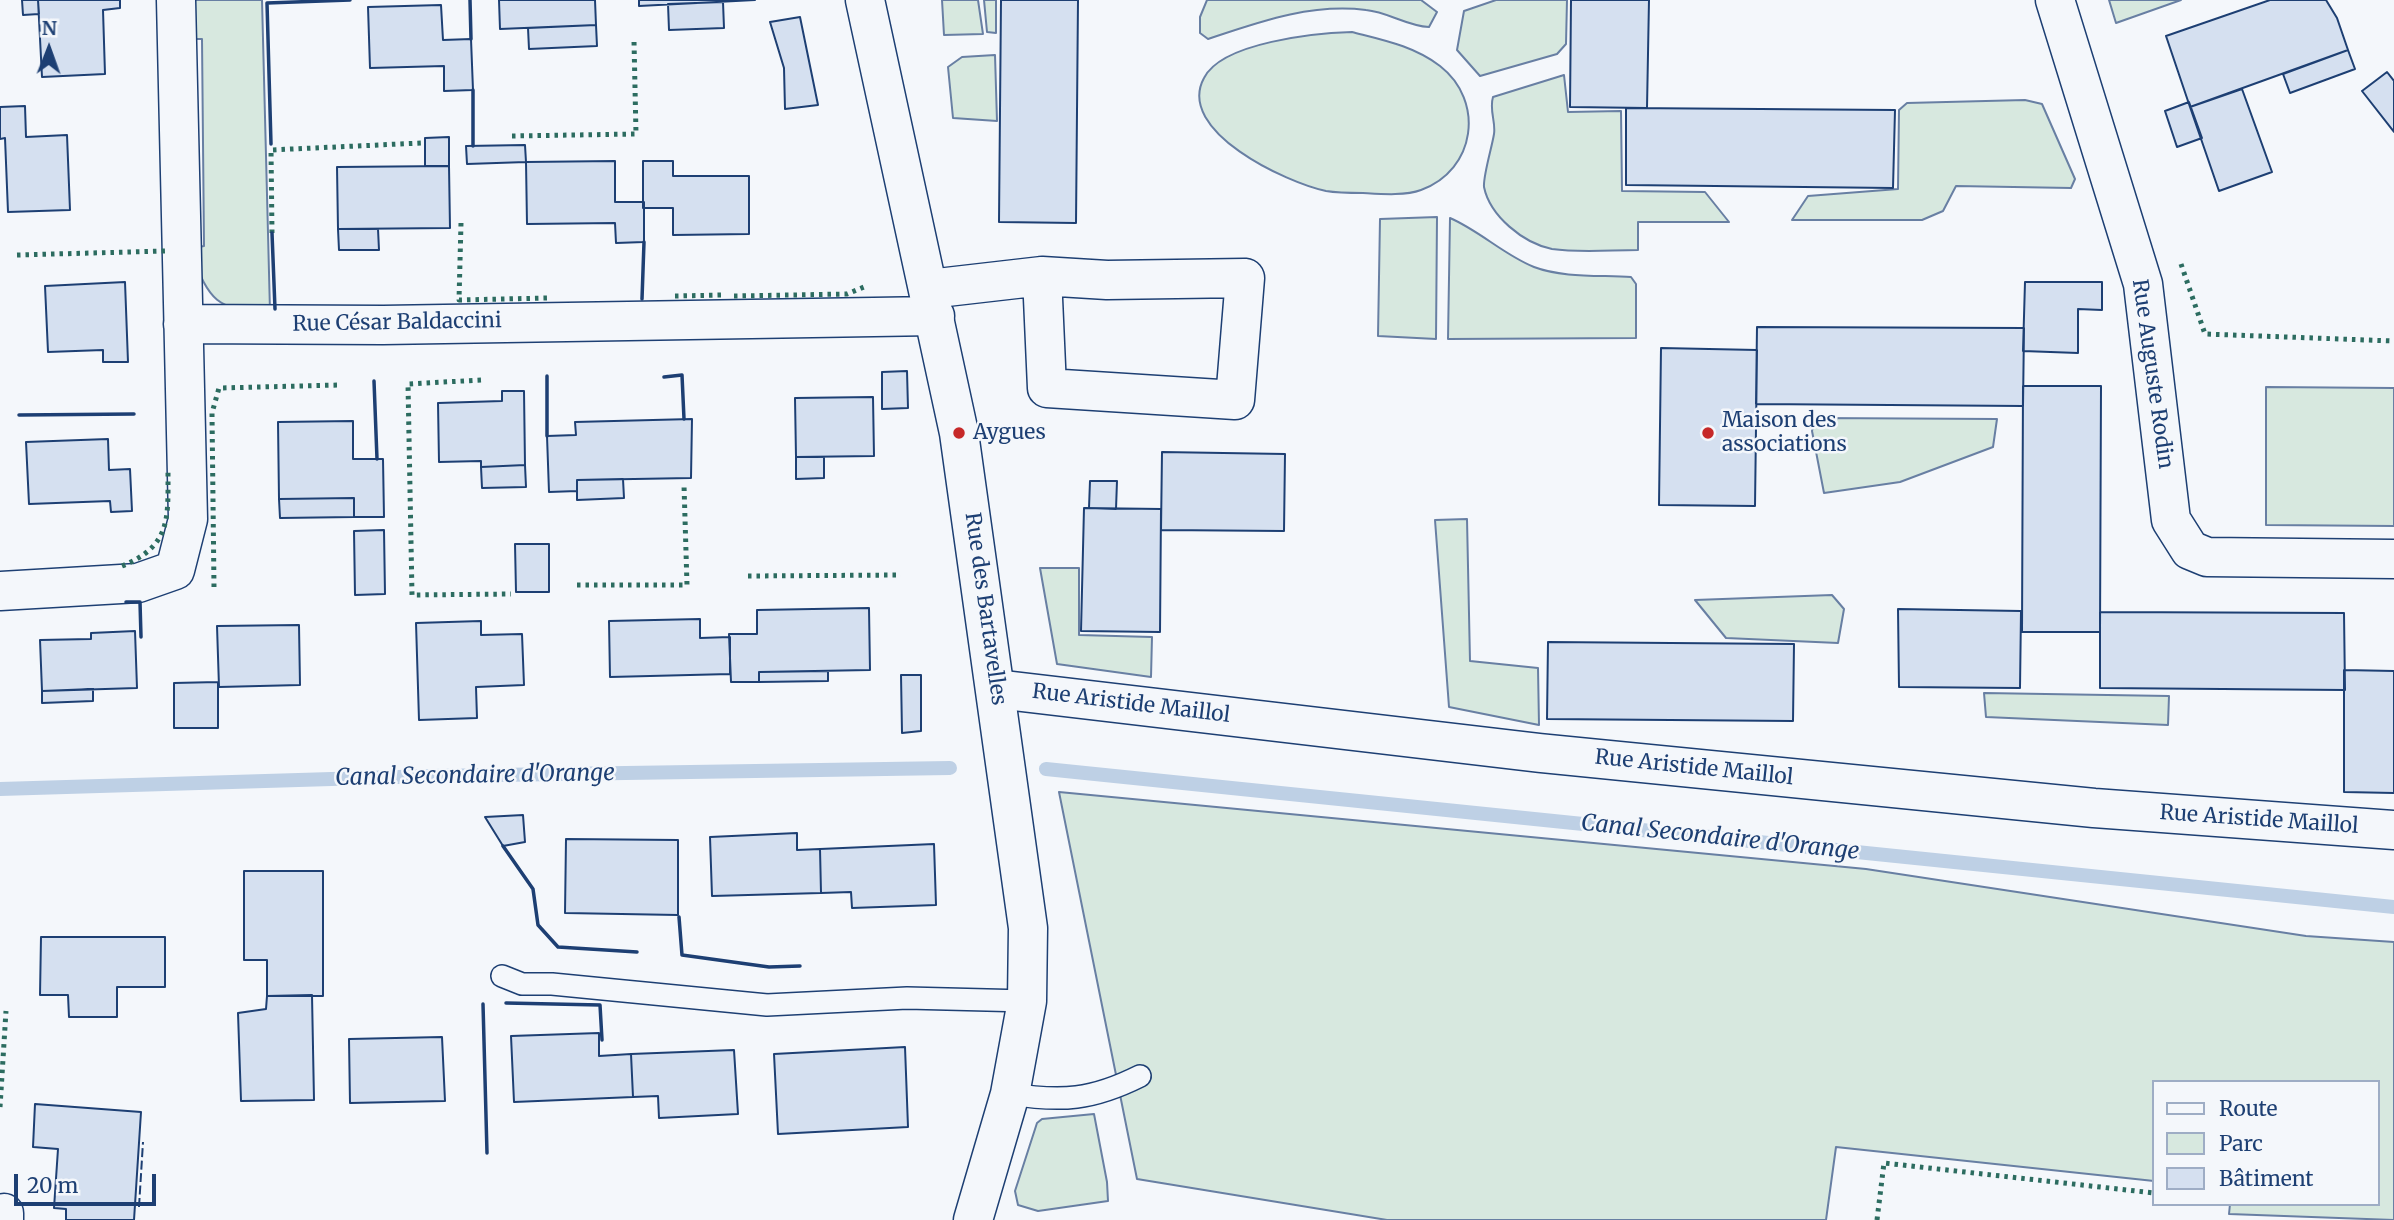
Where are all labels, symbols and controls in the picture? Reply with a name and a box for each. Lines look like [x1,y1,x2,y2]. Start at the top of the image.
north arrow [14,14,84,84]
text: N [42,16,57,40]
street label: Rue Auguste Rodin [2126,278,2178,470]
street label: Rue César Baldaccini [292,309,502,337]
place label: Maison des associations [1722,408,1847,458]
place label: Aygues [973,420,1046,446]
marker: Aygues [951,425,967,441]
marker: Maison des associations [1700,425,1716,441]
street label: Rue des Bartavelles [959,511,1011,707]
street label: Rue Aristide Maillol [1031,679,1231,729]
street label: Rue Aristide Maillol [1594,745,1794,791]
water label: Canal Secondaire d'Orange [335,760,615,792]
street label: Rue Aristide Maillol [2159,800,2359,840]
water label: Canal Secondaire d'Orange [1579,810,1861,866]
legend [2152,1080,2380,1206]
text: Route [2219,1095,2277,1122]
text: Parc [2219,1130,2263,1157]
scale bar [18,1160,159,1204]
text: Bâtiment [2219,1165,2313,1192]
text: 20 m [27,1172,78,1199]

